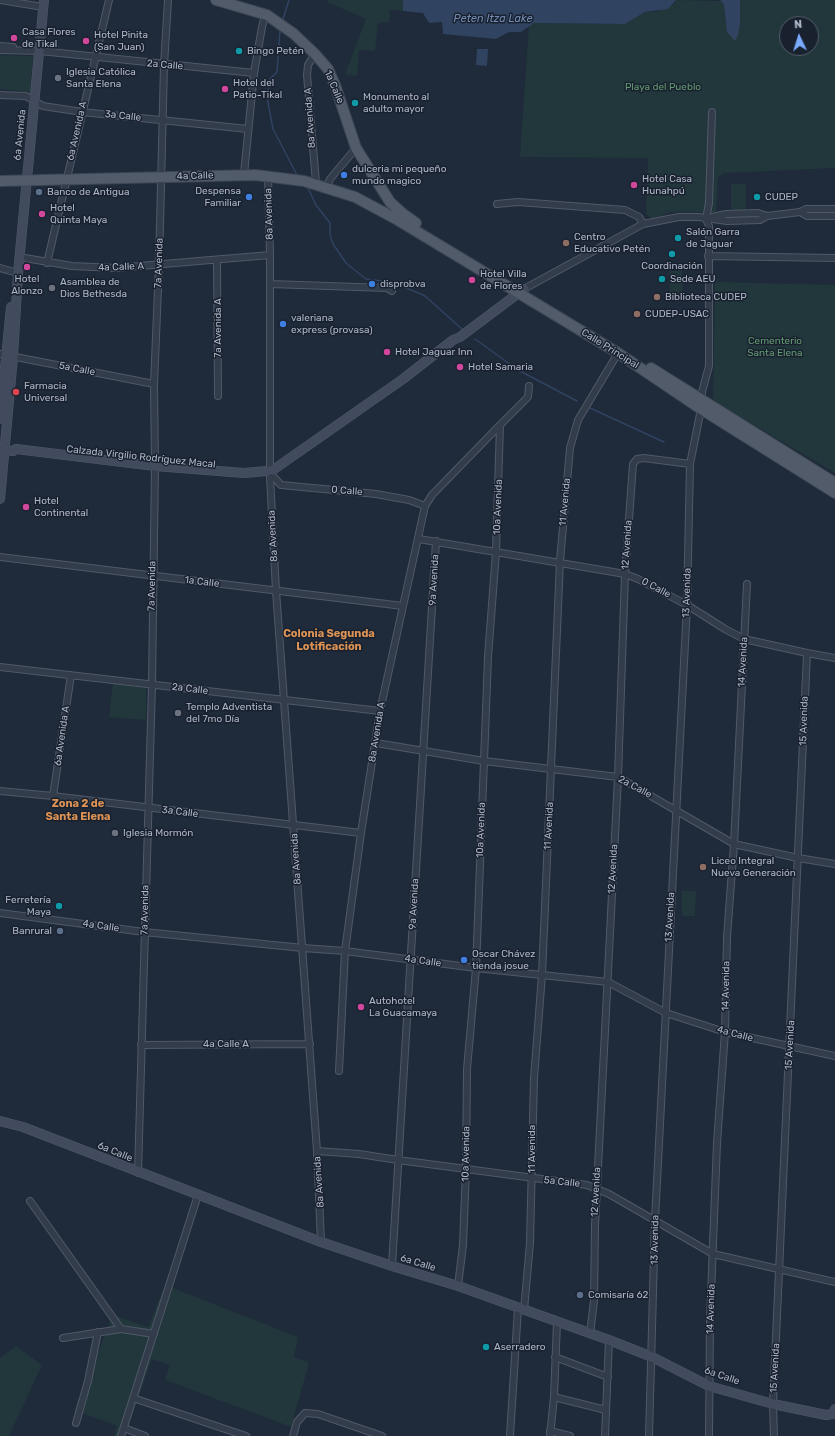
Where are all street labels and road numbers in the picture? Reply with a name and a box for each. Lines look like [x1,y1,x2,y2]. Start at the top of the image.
street label: 2a Calle [146,57,184,73]
street label: 1a Calle [322,69,346,105]
street label: 8a Avenida A [302,87,318,149]
street label: 6a Avenida A [64,100,90,162]
street label: 3a Calle [104,108,142,124]
street label: 6a Avenida [11,109,29,161]
street label: 4a Calle [176,169,214,183]
street label: 8a Avenida [262,188,276,240]
street label: 7a Avenida [152,238,166,288]
street label: 4a Calle A [98,260,144,274]
street label: 7a Avenida A [212,298,224,358]
street label: Calle Principal [579,327,641,371]
street label: 5a Calle [58,360,96,378]
street label: Calzada Virgilio Rodríguez Macal [66,443,216,471]
street label: 11 Avenida [557,477,573,527]
street label: 10a Avenida [491,479,505,535]
street label: 0 Calle [331,484,363,498]
street label: 8a Avenida [266,510,280,562]
street label: 12 Avenida [619,520,635,570]
street label: 9a Avenida [427,554,441,606]
street label: 7a Avenida [146,561,158,611]
street label: 13 Avenida [680,568,694,618]
street label: 1a Calle [184,574,220,590]
street label: 0 Calle [639,575,673,601]
street label: 14 Avenida [736,637,750,687]
street label: 2a Calle [171,681,209,697]
street label: 15 Avenida [797,696,811,746]
street label: 8a Avenida A [366,701,388,763]
street label: 6a Avenida A [52,705,72,767]
street label: 2a Calle [616,773,654,801]
street label: 10a Avenida [474,802,488,858]
street label: 11 Avenida [542,802,556,850]
street label: 3a Calle [161,804,199,820]
street label: 8a Avenida [288,833,304,885]
street label: 12 Avenida [606,844,620,894]
street label: 9a Avenida [407,878,421,930]
street label: 7a Avenida [139,885,151,935]
street label: 13 Avenida [663,892,677,942]
street label: 4a Calle [82,917,120,935]
street label: 4a Calle [404,952,442,970]
street label: 14 Avenida [720,961,732,1011]
street label: 15 Avenida [783,1020,797,1070]
street label: 4a Calle [716,1023,754,1045]
street label: 4a Calle A [203,1038,249,1050]
street label: 11 Avenida [526,1125,538,1173]
street label: 10a Avenida [460,1126,472,1182]
street label: 6a Calle [96,1140,134,1164]
street label: 8a Avenida [311,1156,327,1208]
street label: 12 Avenida [589,1167,603,1217]
street label: 5a Calle [543,1174,581,1190]
street label: 13 Avenida [649,1215,661,1265]
street label: 6a Calle [399,1252,437,1274]
street label: 14 Avenida [704,1284,718,1334]
street label: 15 Avenida [768,1343,782,1393]
street label: 6a Calle [703,1364,741,1388]

